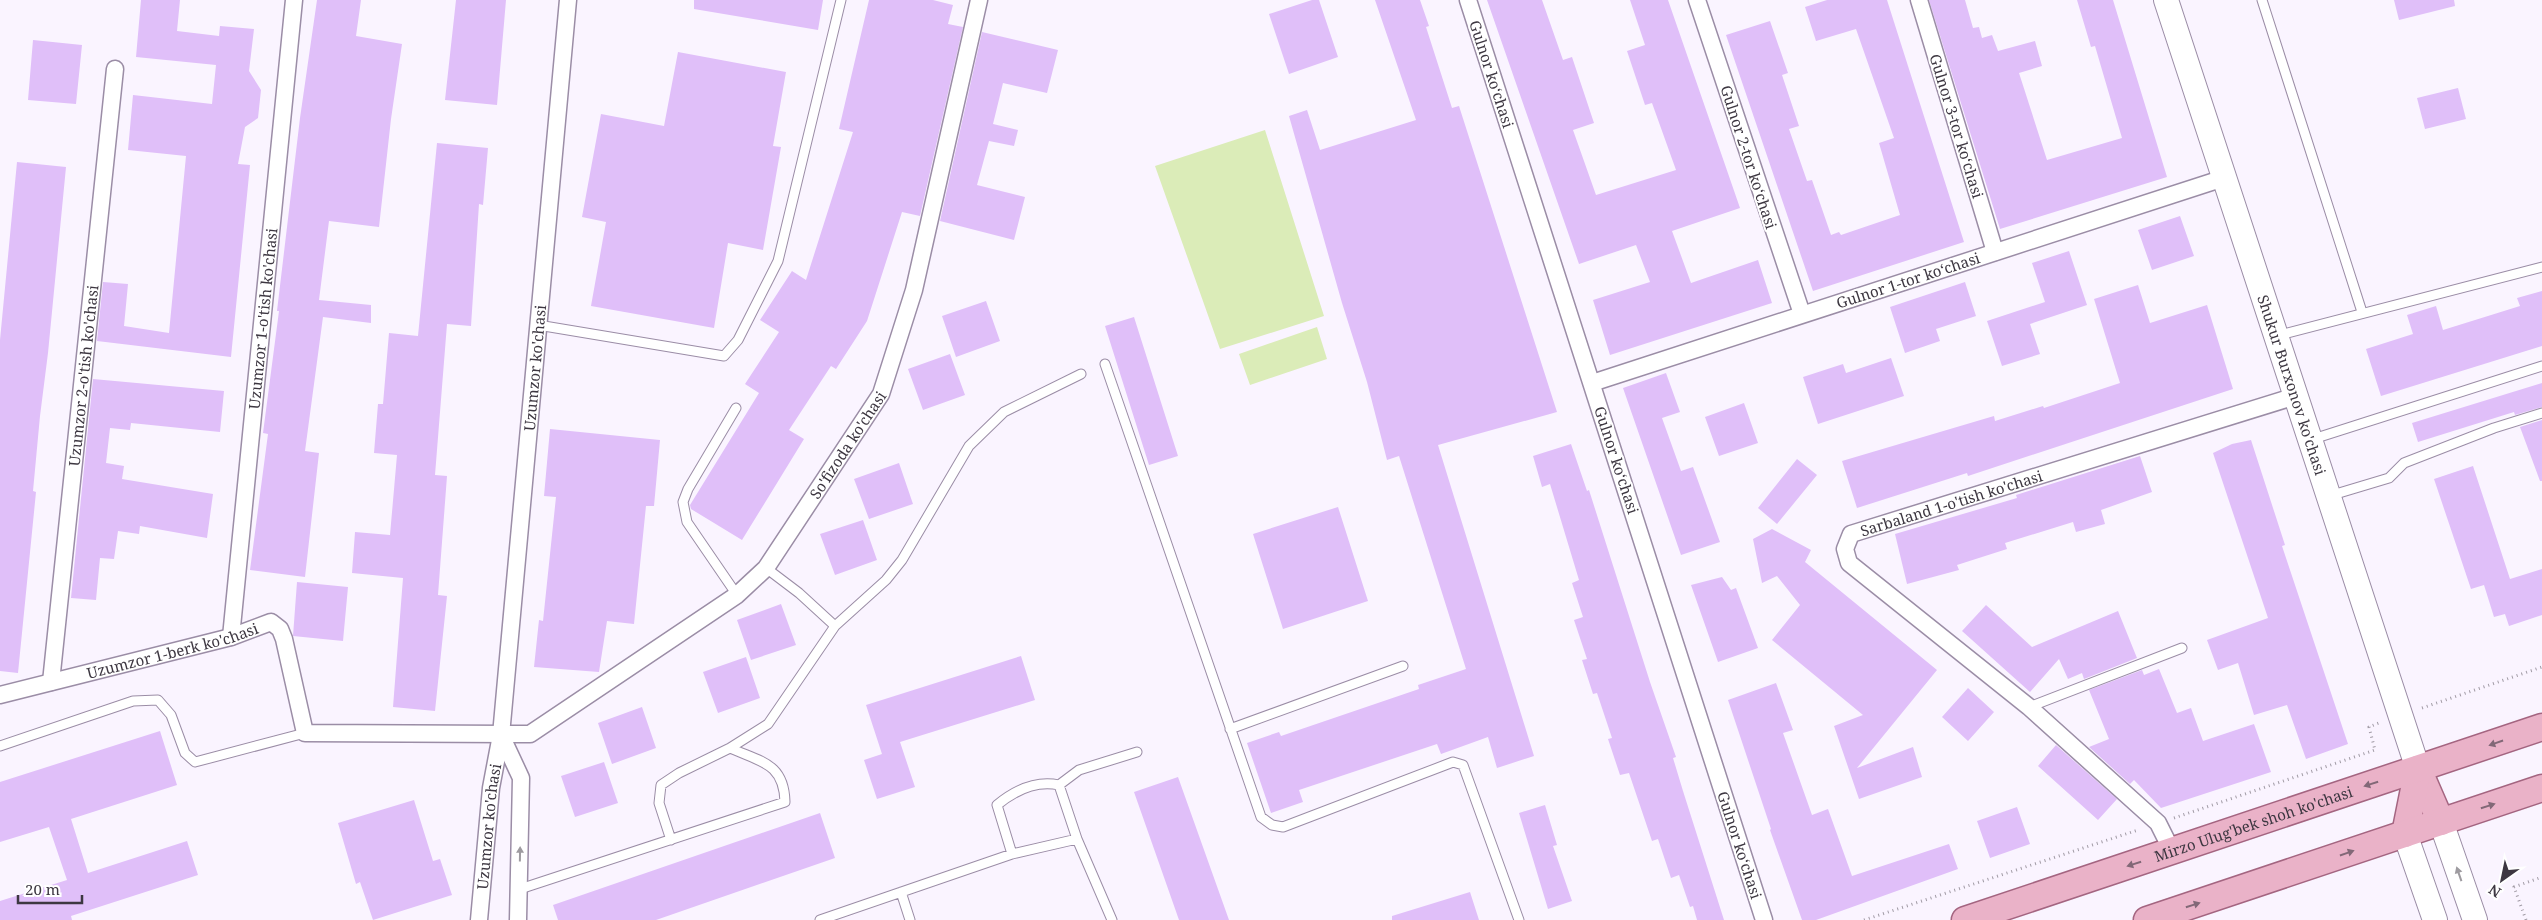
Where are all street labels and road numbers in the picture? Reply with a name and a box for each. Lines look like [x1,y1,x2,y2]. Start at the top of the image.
street label: Gulnor koʻchasi [1465,18,1519,131]
street label: Gulnor 3-tor koʻchasi [1926,51,1989,201]
street label: Gulnor 2-tor koʻchasi [1716,83,1782,232]
street label: Uzumzor 1-o'tish ko'chasi [244,227,281,410]
street label: Gulnor 1-tor koʻchasi [1834,247,1983,313]
street label: Uzumzor 2-o'tish ko'chasi [64,284,102,467]
street label: Shukur Burxonov ko'chasi [2253,292,2331,478]
street label: Uzumzor ko'chasi [519,304,550,432]
street label: So'fizoda ko'chasi [805,387,890,503]
street label: Gulnor koʻchasi [1590,404,1644,517]
street label: Sarbaland 1-o'tish ko'chasi [1858,465,2045,541]
street label: Uzumzor 1-berk ko'chasi [85,618,261,683]
street label: Uzumzor ko'chasi [472,762,505,890]
street label: Mirzo Ulug'bek shoh ko'chasi [2152,781,2355,866]
street label: Gulnor koʻchasi [1713,789,1767,902]

